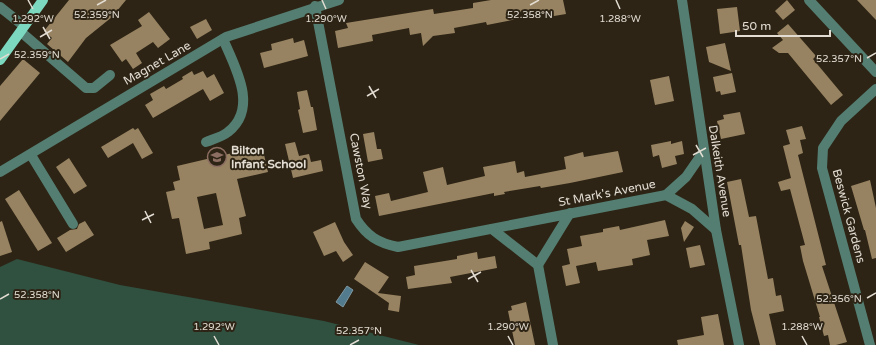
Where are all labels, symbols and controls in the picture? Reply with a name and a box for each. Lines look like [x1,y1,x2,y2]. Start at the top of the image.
text: 52.359°N [74,9,120,21]
text: 52.358°N [507,9,553,21]
scale bar [736,12,830,38]
text: 1.292°W [12,13,54,25]
text: 1.290°W [305,13,347,25]
text: 1.288°W [599,13,641,25]
text: 50 m [742,19,771,33]
street label: Magnet Lane [121,38,193,88]
text: 52.359°N [14,49,60,61]
text: 52.357°N [816,53,862,65]
street label: Dalkeith Avenue [706,124,734,218]
street label: Cawston Way [347,132,375,211]
place label: Bilton Infant School [231,143,306,171]
school or university icon: Bilton Infant School [206,146,228,168]
street label: Beswick Gardens [830,167,868,265]
street label: St Mark's Avenue [557,177,657,209]
text: 52.358°N [14,289,60,301]
text: 52.356°N [816,293,862,305]
text: 1.292°W [193,321,235,333]
text: 1.290°W [487,321,529,333]
text: 1.288°W [781,321,823,333]
text: 52.357°N [336,325,382,337]

